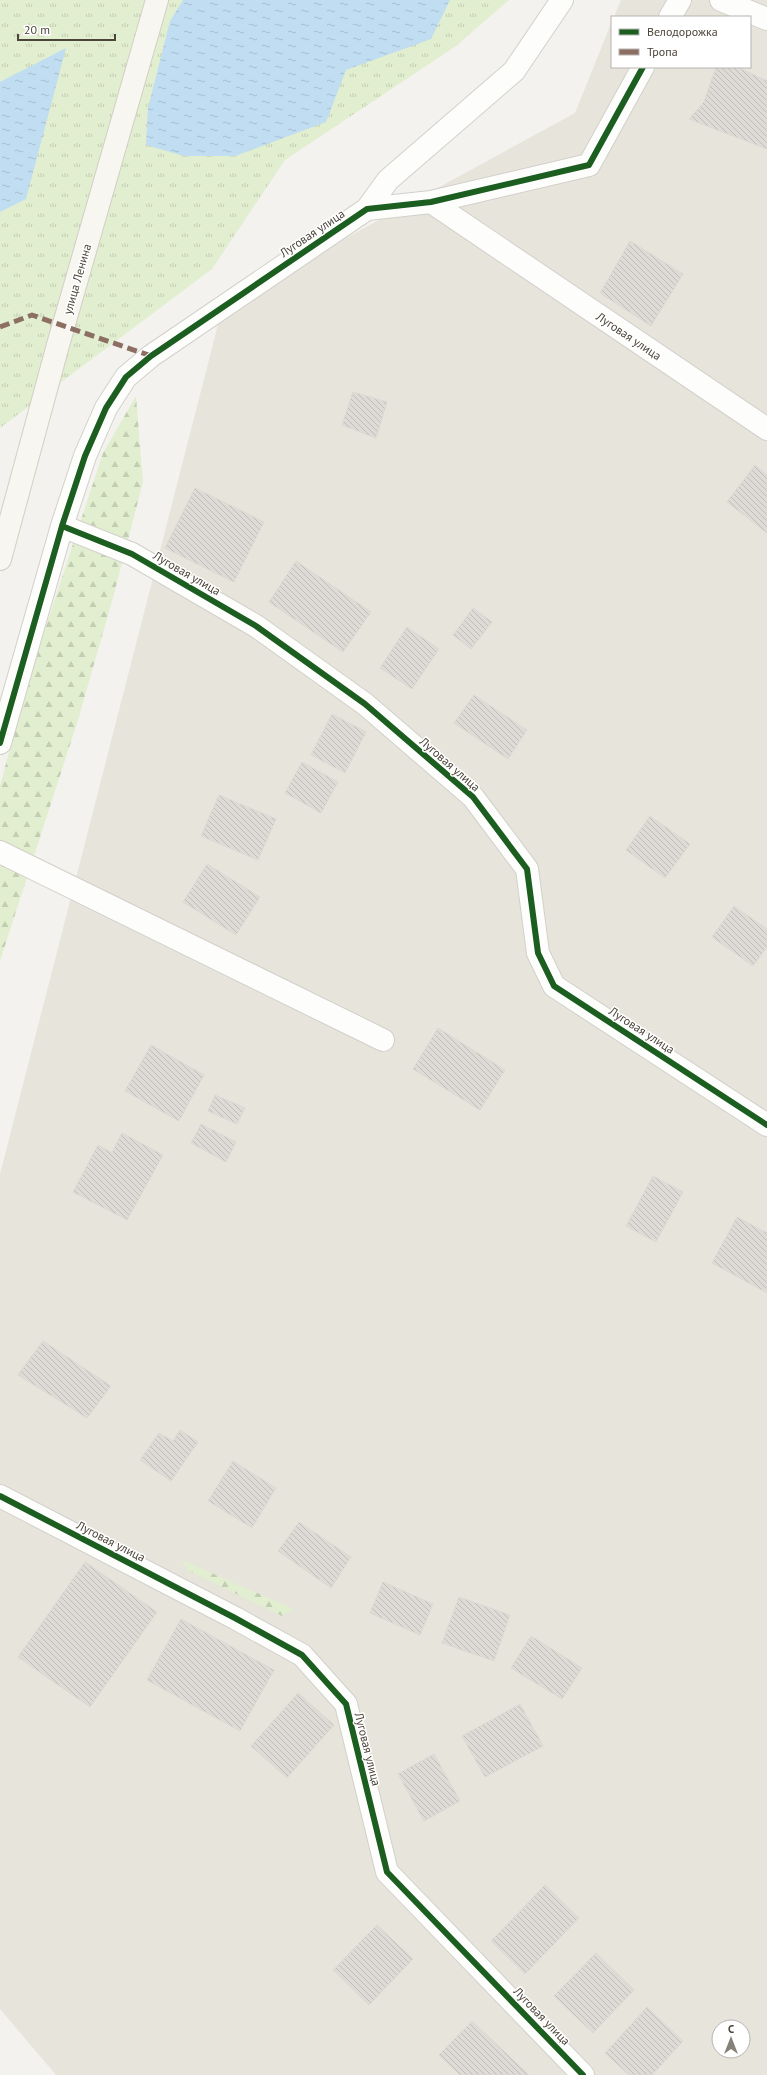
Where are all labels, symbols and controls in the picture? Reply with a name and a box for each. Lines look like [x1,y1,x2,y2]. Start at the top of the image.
scale bar [18,16,115,42]
legend [611,16,751,68]
text: 20 m [24,22,50,37]
text: Велодорожка [647,24,718,39]
text: Тропа [647,44,678,59]
street label: Луговая улица [276,206,347,261]
street label: улица Ленина [60,242,94,316]
street label: Луговая улица [593,308,664,363]
street label: Луговая улица [150,547,223,598]
street label: Луговая улица [416,733,483,794]
street label: Луговая улица [606,1003,678,1057]
street label: Луговая улица [73,1517,148,1565]
street label: Луговая улица [351,1710,384,1787]
street label: Луговая улица [510,1983,574,2048]
north arrow [711,2019,751,2059]
text: С [728,2022,734,2036]

